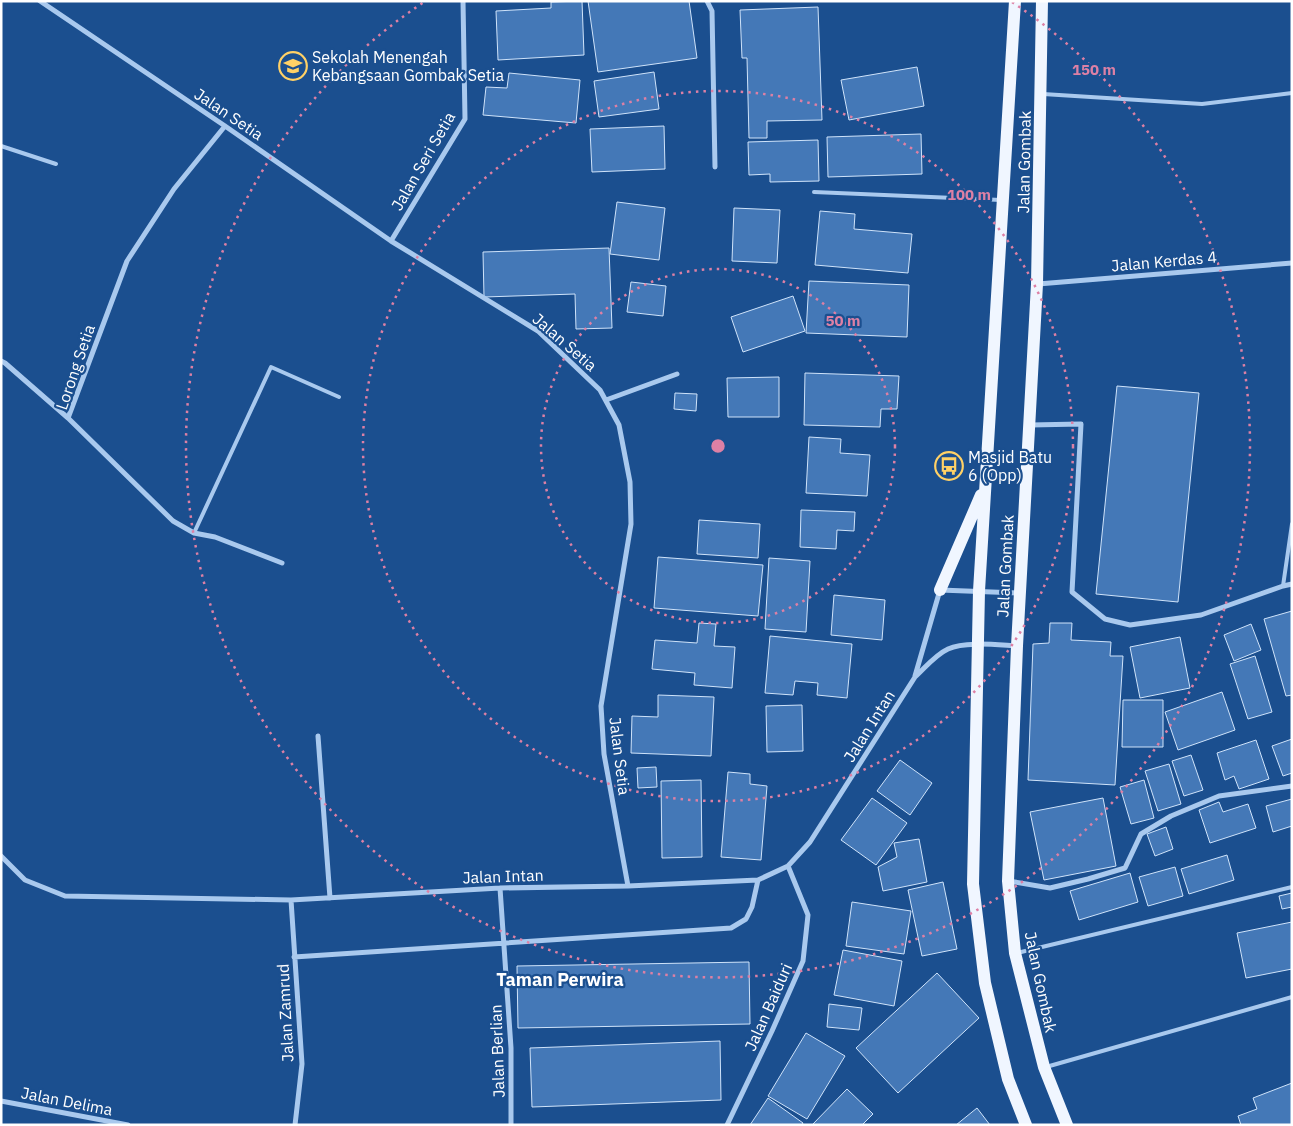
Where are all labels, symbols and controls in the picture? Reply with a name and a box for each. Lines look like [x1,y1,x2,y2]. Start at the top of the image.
place label: Sekolah Menengah Kebangsaan Gombak Setia [312,47,504,85]
school or university icon: Sekolah Menengah Kebangsaan Gombak Setia [278,51,308,81]
text: 150 m [1072,60,1116,79]
street label: Jalan Setia [191,84,268,145]
street label: Jalan Seri Setia [387,108,459,214]
street label: Jalan Gombak [1013,110,1035,214]
text: 100 m [947,185,991,204]
street label: Jalan Kerdas 4 [1110,246,1218,276]
street label: Jalan Setia [529,309,602,376]
text: 50 m [826,311,860,330]
street label: Lorong Setia [51,321,99,412]
centre of rings [709,437,727,455]
place label: Masjid Batu 6 (Opp) [968,447,1052,485]
bus stop icon: Masjid Batu 6 (Opp) [934,451,964,481]
street label: Jalan Gombak [992,514,1018,618]
street label: Jalan Intan [839,686,899,766]
street label: Jalan Setia [605,716,635,797]
street label: Jalan Intan [462,865,544,887]
street label: Jalan Gombak [1021,930,1062,1035]
street label: Jalan Baiduri [740,960,796,1054]
street label: Jalan Zamrud [272,963,298,1063]
district label: Taman Perwira [496,968,624,991]
street label: Jalan Berlian [485,1004,509,1098]
street label: Jalan Delima [20,1082,115,1120]

